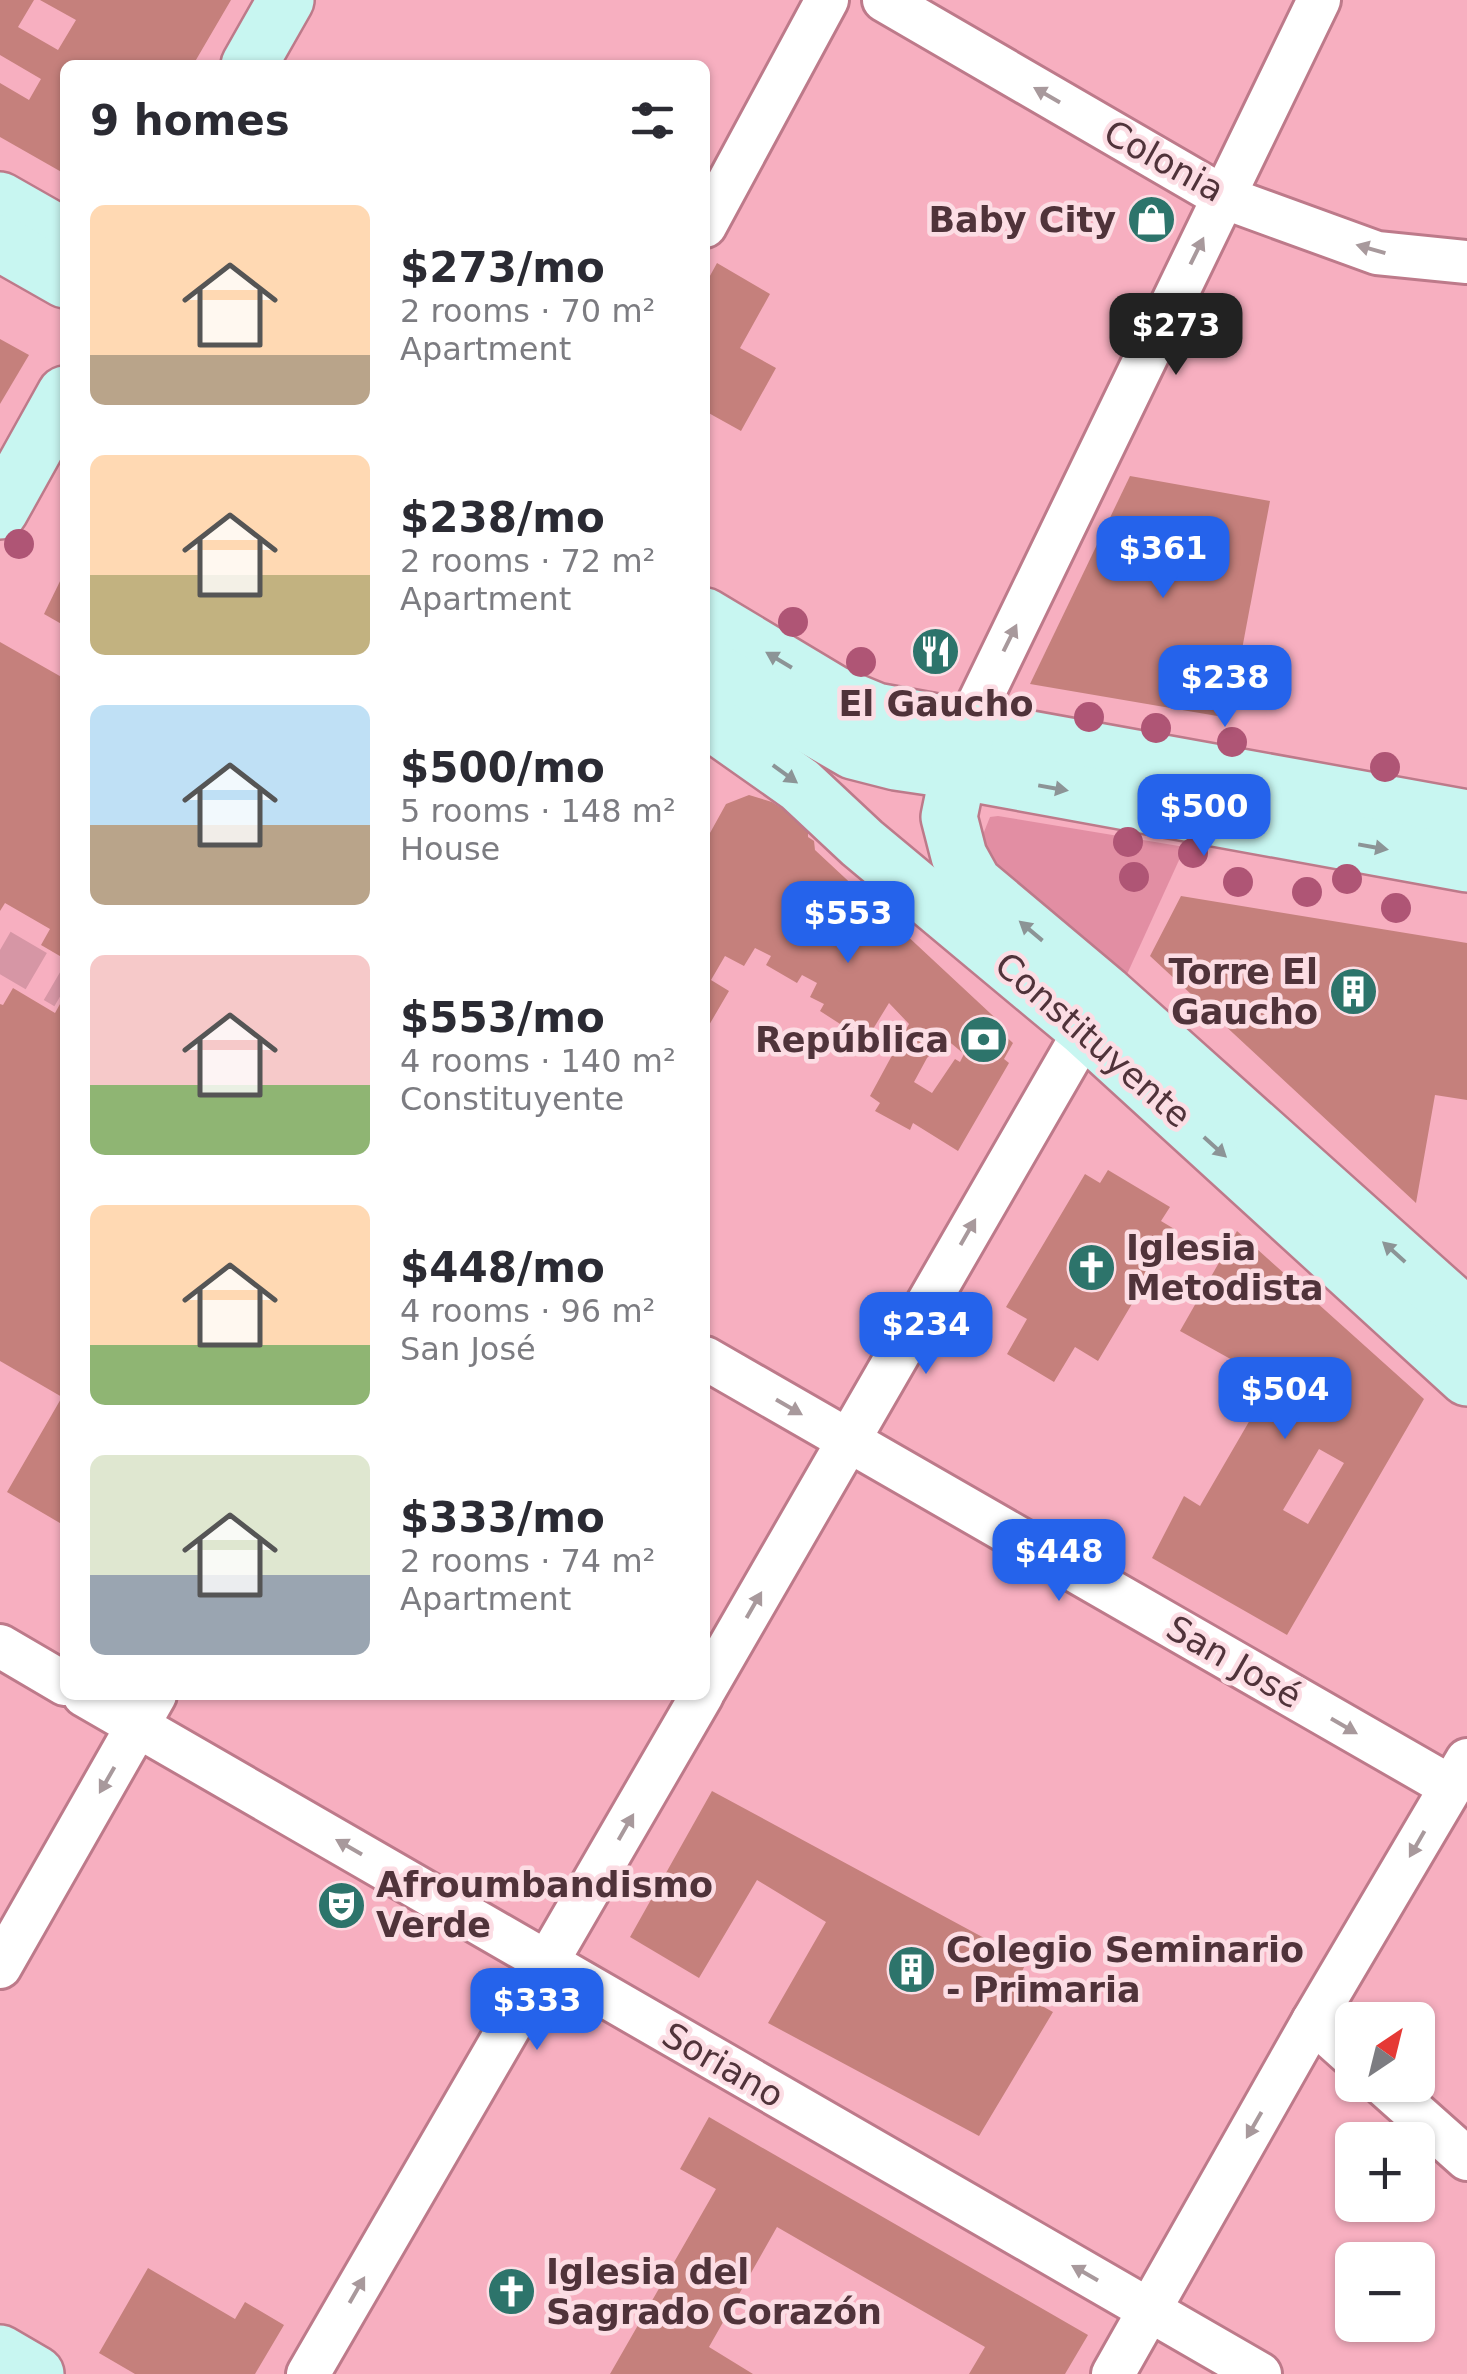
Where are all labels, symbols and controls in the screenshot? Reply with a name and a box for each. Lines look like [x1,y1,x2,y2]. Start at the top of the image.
one-way arrow [1033,87,1061,104]
icon: filters [625,93,680,148]
text: 9 homes [90,96,290,145]
street label: Colonia [1097,112,1231,210]
shop icon: Baby City [1125,194,1177,246]
place label: Baby City [928,200,1116,240]
one-way arrow [1189,236,1206,265]
one-way arrow [1355,241,1386,257]
text: $273/mo [400,243,605,292]
icon: home [170,245,290,365]
text: 2 rooms · 70 m² [400,292,655,330]
pin: $273 [1117,293,1235,378]
text: $273 [1131,306,1221,344]
text: Apartment [400,330,571,368]
text: $238/mo [400,493,605,542]
icon: home [170,495,290,615]
pin: $361 [1104,516,1222,601]
text: $361 [1118,529,1208,567]
text: 2 rooms · 72 m² [400,542,655,580]
text: Apartment [400,580,571,618]
one-way arrow [1001,623,1018,652]
restaurant icon: El Gaucho [910,626,962,678]
pin: $238 [1166,645,1284,730]
one-way arrow [765,652,793,669]
text: $238 [1180,658,1270,696]
place label: El Gaucho [838,684,1034,724]
text: $500/mo [400,743,605,792]
icon: home [170,745,290,865]
one-way arrow [772,764,798,783]
pin: $500 [1145,774,1263,859]
one-way arrow [1038,781,1069,796]
text: $500 [1159,787,1249,825]
text: 5 rooms · 148 m² [400,792,676,830]
text: House [400,830,500,868]
one-way arrow [1357,840,1389,855]
pin: $553 [789,881,907,966]
text: $553 [803,894,893,932]
one-way arrow [1019,921,1044,942]
street label: Constituyente [987,944,1199,1136]
place label: Torre El Gaucho [1168,952,1318,1032]
building icon: Torre El Gaucho [1327,966,1379,1018]
text: $553/mo [400,993,605,1042]
icon: home [170,995,290,1115]
bank icon: República [958,1014,1010,1066]
place label: República [755,1020,949,1060]
text: 4 rooms · 140 m² [400,1042,676,1080]
text: Constituyente [400,1080,624,1118]
one-way arrow [1203,1135,1227,1158]
one-way arrow [959,1218,976,1246]
place label: Iglesia Metodista [1126,1228,1324,1308]
one-way arrow [1382,1241,1406,1264]
church icon: Iglesia Metodista [1065,1242,1117,1294]
text: $448/mo [400,1243,605,1292]
icon: home [170,1245,290,1365]
text: 4 rooms · 96 m² [400,1292,655,1330]
pin: $234 [867,1292,985,1377]
text: $234 [881,1305,971,1343]
text: San José [400,1330,536,1368]
pin: $504 [1226,1357,1344,1442]
text: $504 [1240,1370,1330,1408]
one-way arrow [775,1398,803,1415]
text: $333/mo [400,1493,605,1542]
icon: home [170,1495,290,1615]
pin: $448 [1000,1519,1118,1604]
text: $448 [1014,1532,1104,1570]
text: 2 rooms · 74 m² [400,1542,655,1580]
text: Apartment [400,1580,571,1618]
one-way arrow [745,1590,762,1619]
street label: San José [1160,1608,1308,1716]
one-way arrow [1330,1717,1359,1734]
one-way arrow [99,1766,117,1794]
one-way arrow [616,1813,634,1841]
one-way arrow [1409,1829,1426,1858]
one-way arrow [335,1839,363,1857]
place label: Afroumbandismo Verde [376,1865,713,1945]
theatre icon: Afroumbandismo Verde [315,1879,367,1931]
place label: Colegio Seminario - Primaria [946,1930,1304,2010]
building icon: Colegio Seminario - Primaria [885,1944,937,1996]
pin: $333 [478,1968,596,2053]
text: $333 [492,1981,582,2019]
north arrow [1335,2002,1435,2102]
map controls [1335,2002,1435,2342]
street label: Soriano [655,2014,791,2116]
one-way arrow [1246,2111,1264,2139]
button: + [1335,2122,1435,2222]
button: − [1335,2242,1435,2342]
place label: Iglesia del Sagrado Corazón [546,2252,882,2332]
one-way arrow [1070,2265,1099,2282]
church icon: Iglesia del Sagrado Corazón [485,2266,537,2318]
one-way arrow [348,2276,365,2304]

